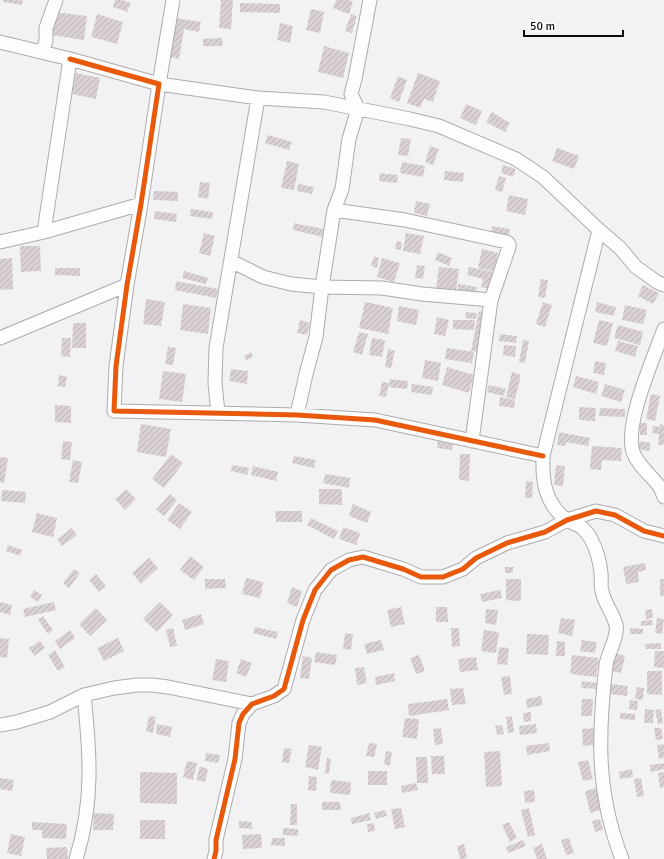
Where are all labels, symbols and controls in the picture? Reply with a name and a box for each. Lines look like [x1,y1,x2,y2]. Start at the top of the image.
scale bar [524,12,623,38]
text: 50 m [530,19,555,34]

